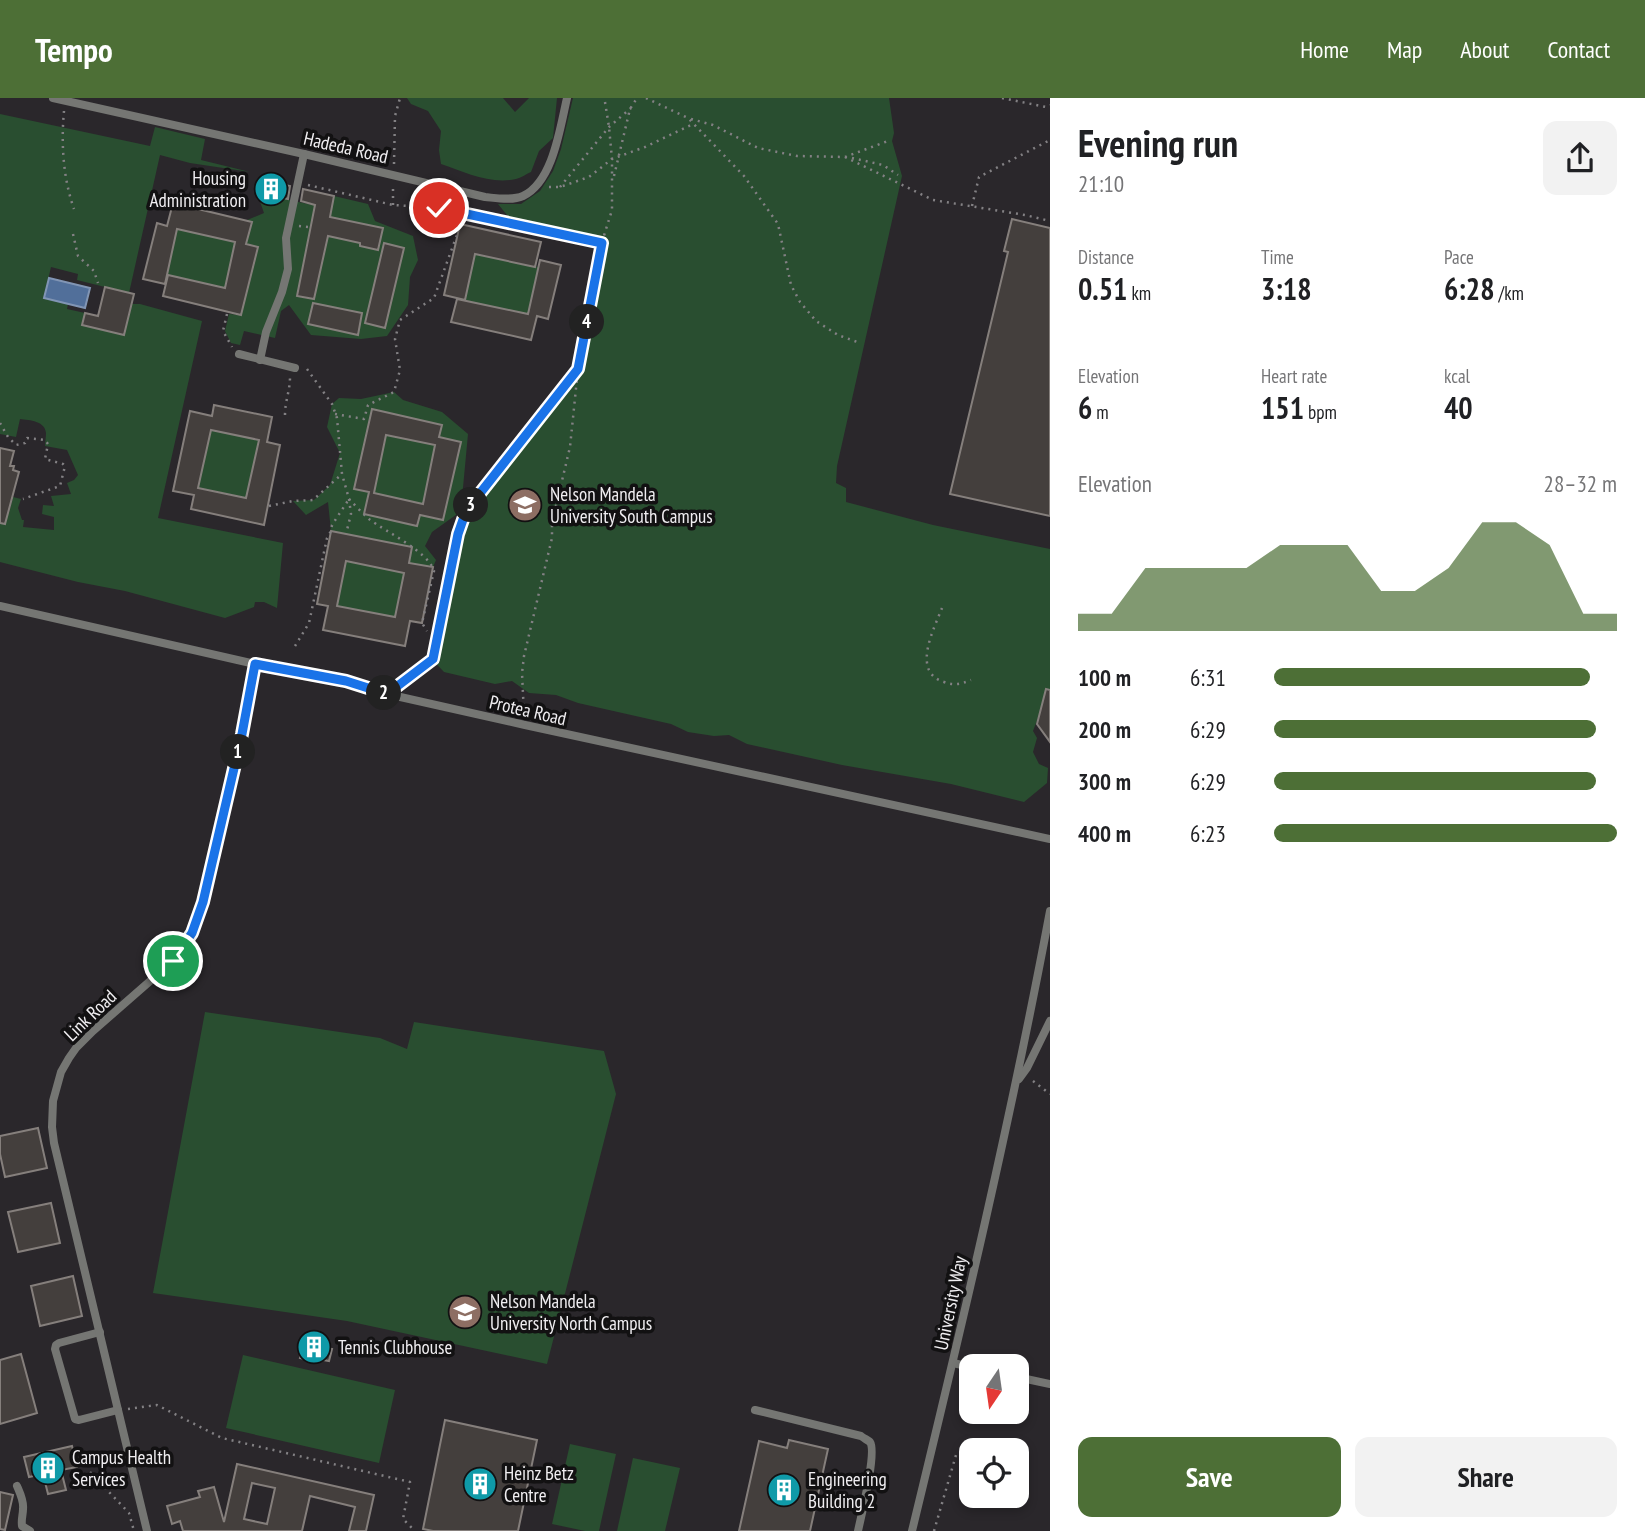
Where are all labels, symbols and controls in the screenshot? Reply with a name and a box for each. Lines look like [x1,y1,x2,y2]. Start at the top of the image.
text: Tempo [35,28,113,71]
text: Home [1300,34,1349,65]
text: Map [1387,34,1422,65]
text: About [1460,34,1509,65]
text: Contact [1547,34,1610,65]
text: Evening run [1078,118,1238,167]
button: share [1543,121,1617,195]
street label: Hadeda Road [301,126,391,168]
place label: Housing Administration [149,166,246,212]
text: 21:10 [1078,169,1124,198]
building icon: Housing Administration [252,170,290,208]
pin [409,178,469,238]
icon: check [420,189,458,227]
text: Distance [1078,245,1134,269]
text: Time [1261,245,1294,269]
text: Pace [1444,245,1474,269]
text: 0.51 [1078,269,1127,308]
text: 3:18 [1261,269,1312,308]
text: 6:28 [1444,269,1495,308]
text: km [1127,281,1151,305]
text: /km [1495,281,1524,305]
pin: 4 [570,304,604,340]
text: 4 [582,309,591,333]
text: Elevation [1078,364,1139,388]
text: Heart rate [1261,364,1327,388]
text: kcal [1444,364,1470,388]
text: 6 [1078,388,1092,427]
text: 151 [1261,388,1304,427]
text: 40 [1444,388,1473,427]
text: m [1092,400,1109,424]
text: bpm [1304,400,1337,424]
text: Elevation [1078,469,1152,498]
text: 28–32 m [1544,469,1617,498]
place label: Nelson Mandela University South Campus [550,482,713,528]
school or university icon: Nelson Mandela University South Campus [506,486,544,524]
pin: 3 [454,488,489,522]
text: 3 [466,492,475,516]
text: 100 m [1078,663,1131,692]
text: 6:31 [1190,663,1226,692]
pin: 2 [366,676,402,710]
text: 2 [379,680,388,704]
street label: Protea Road [487,689,569,731]
text: 200 m [1078,715,1131,744]
text: 6:29 [1190,715,1226,744]
pin: 1 [220,734,256,770]
text: 1 [233,739,242,763]
text: 300 m [1078,767,1131,796]
text: 6:29 [1190,767,1226,796]
text: 400 m [1078,819,1131,848]
text: 6:23 [1190,819,1226,848]
pin [143,931,203,991]
icon: arrive [154,942,192,980]
street label: Link Road [59,984,121,1046]
street label: University Way [928,1253,972,1352]
place label: Nelson Mandela University North Campus [490,1289,652,1335]
school or university icon: Nelson Mandela University North Campus [446,1293,484,1331]
building icon: Tennis Clubhouse [295,1328,333,1366]
place label: Tennis Clubhouse [338,1335,452,1359]
north arrow [959,1354,1029,1424]
map controls [959,1354,1029,1508]
button: Save [1078,1437,1341,1517]
button: Share [1355,1437,1617,1517]
button: locate [959,1438,1029,1508]
place label: Campus Health Services [72,1445,171,1491]
building icon: Campus Health Services [29,1449,67,1487]
place label: Heinz Betz Centre [504,1461,574,1507]
building icon: Heinz Betz Centre [461,1465,499,1503]
place label: Engineering Building 2 [808,1467,887,1513]
building icon: Engineering Building 2 [765,1471,803,1509]

